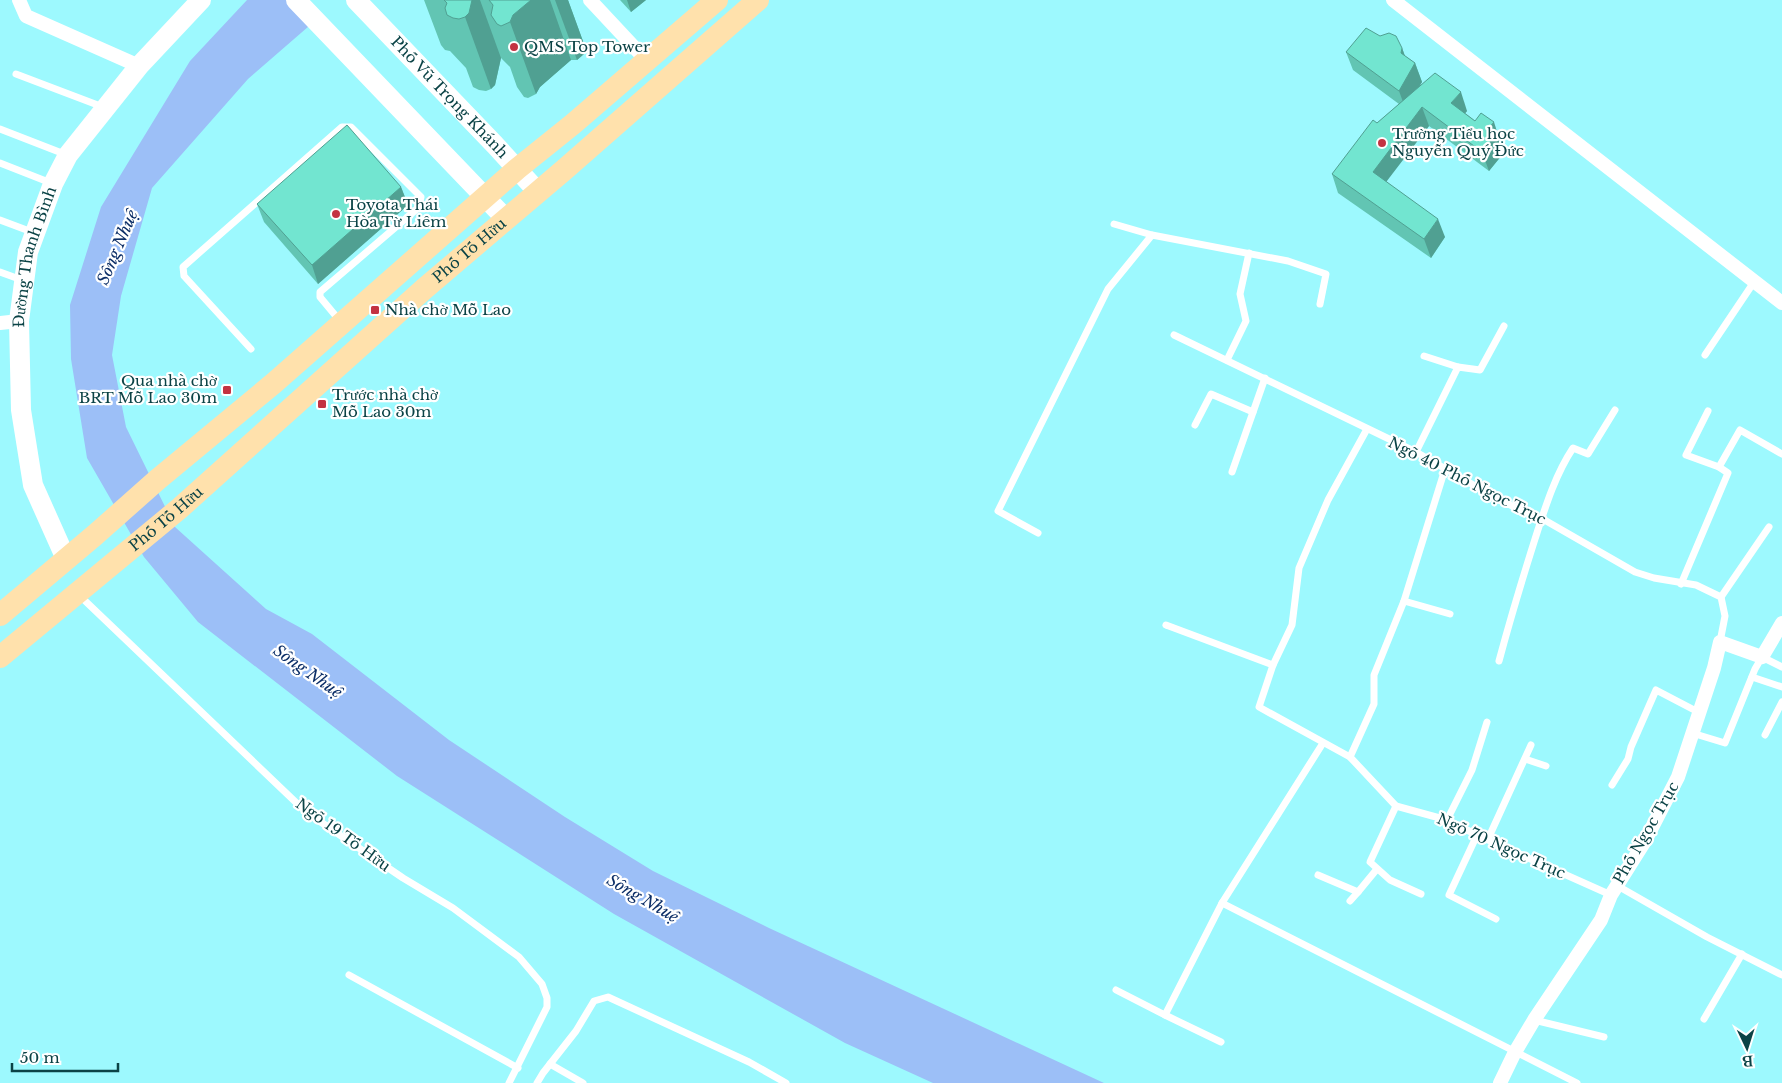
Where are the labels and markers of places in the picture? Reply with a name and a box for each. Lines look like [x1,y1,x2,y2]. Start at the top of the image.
place label: QMS Top Tower [524,37,651,56]
marker: QMS Top Tower [508,41,520,53]
place label: Trường Tiểu học Nguyễn Quý Đức [1392,124,1524,160]
marker: Trường Tiểu học Nguyễn Quý Đức [1376,137,1388,149]
place label: Toyota Thái Hòa Từ Liêm [346,195,446,231]
marker: Toyota Thái Hòa Từ Liêm [330,208,342,220]
place label: Nhà chờ Mỗ Lao [385,300,511,319]
marker: Nhà chờ Mỗ Lao [369,304,381,316]
place label: Qua nhà chờ BRT Mỗ Lao 30m [79,371,218,407]
marker: Qua nhà chờ BRT Mỗ Lao 30m [221,384,233,396]
place label: Trước nhà chờ Mỗ Lao 30m [332,385,439,421]
marker: Trước nhà chờ Mỗ Lao 30m [316,398,328,410]

